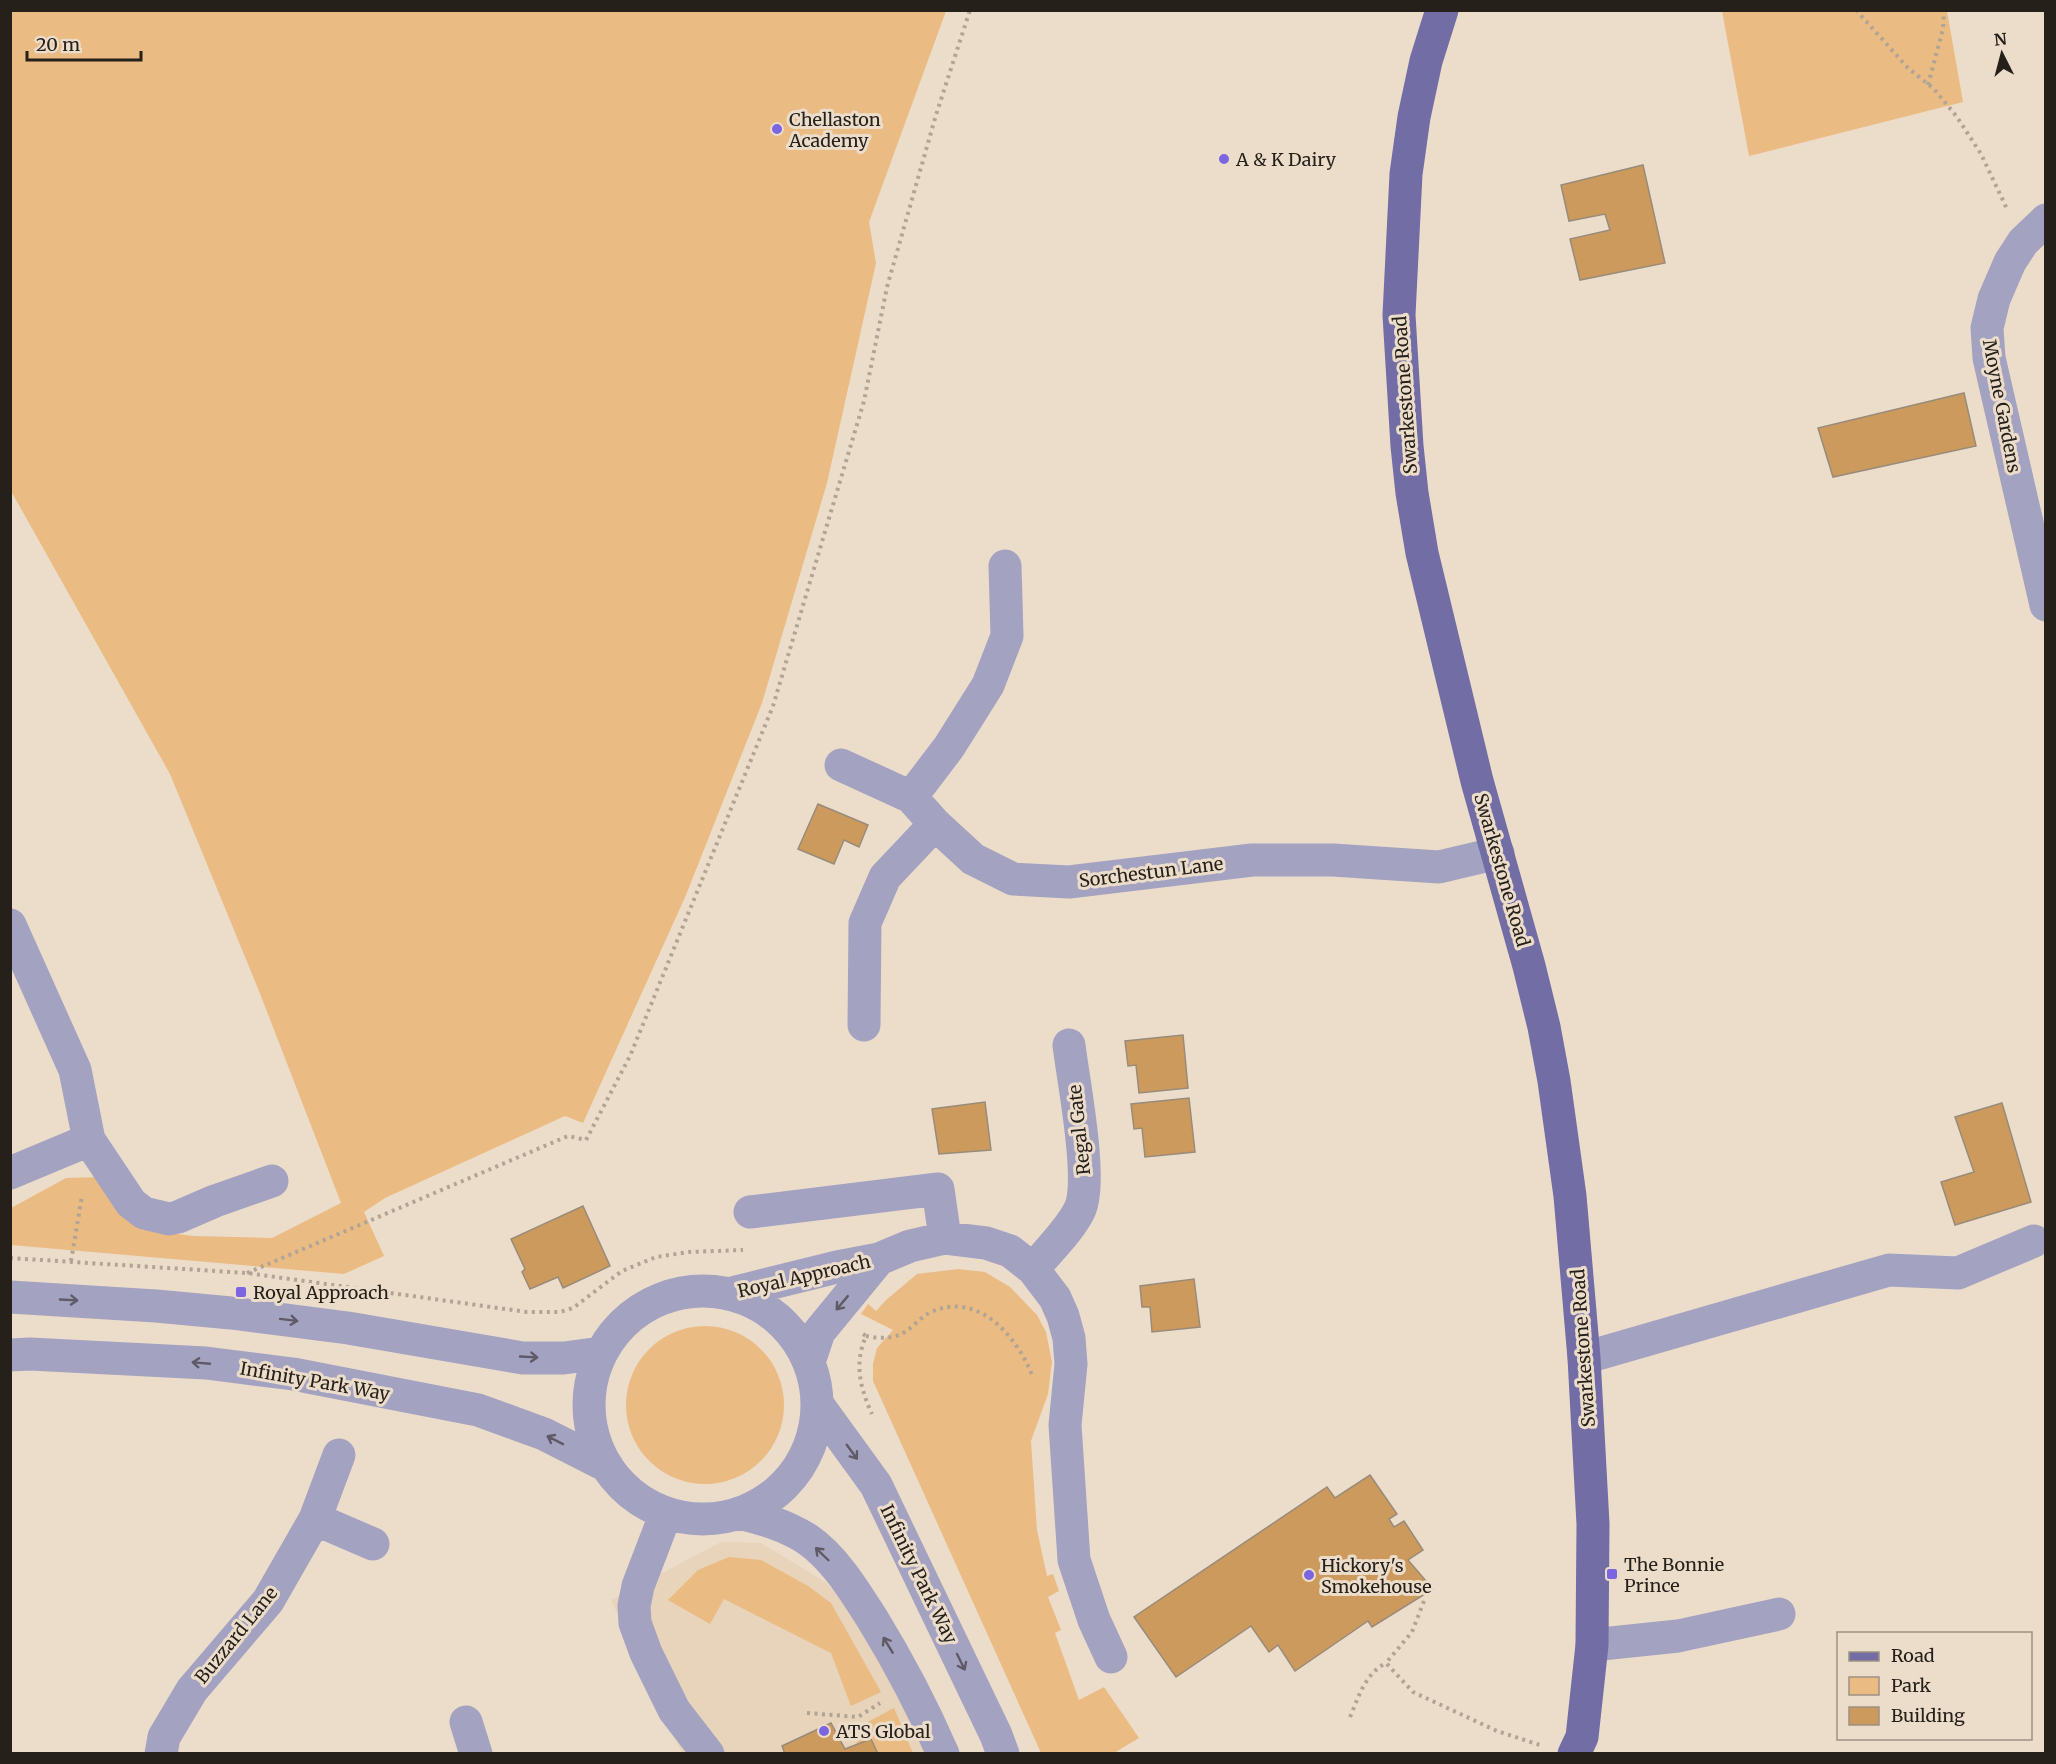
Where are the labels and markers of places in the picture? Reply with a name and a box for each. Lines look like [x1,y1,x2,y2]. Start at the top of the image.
place label: Chellaston Academy [788,108,881,152]
marker: Chellaston Academy [770,122,784,136]
place label: A & K Dairy [1235,148,1337,171]
marker: A & K Dairy [1217,152,1231,166]
place label: Royal Approach [253,1281,389,1304]
marker: Royal Approach [234,1285,248,1299]
place label: The Bonnie Prince [1624,1553,1724,1597]
place label: Hickory's Smokehouse [1321,1554,1432,1598]
marker: The Bonnie Prince [1605,1567,1619,1581]
marker: Hickory's Smokehouse [1302,1568,1316,1582]
place label: ATS Global [835,1720,931,1743]
marker: ATS Global [817,1724,831,1738]

